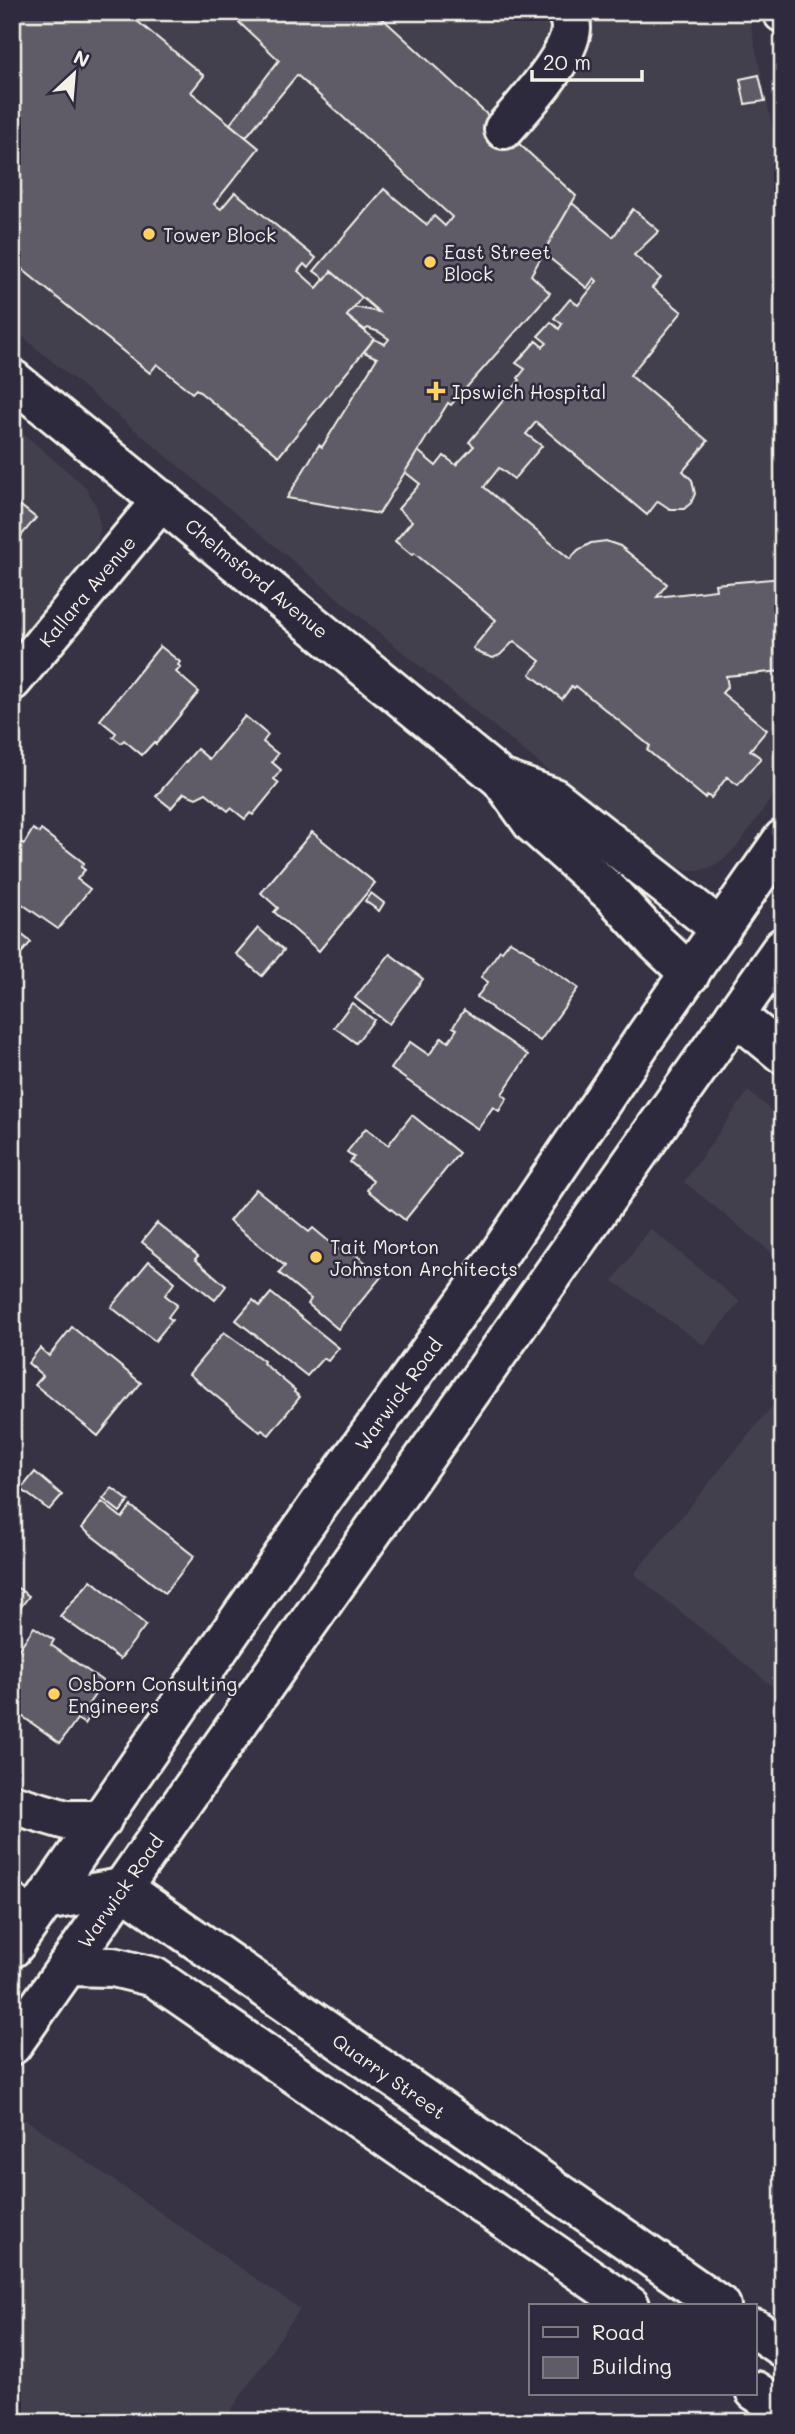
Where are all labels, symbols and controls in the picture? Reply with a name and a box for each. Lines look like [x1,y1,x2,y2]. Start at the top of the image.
north arrow [38,38,108,108]
scale bar [532,38,643,82]
text: N [70,44,94,73]
text: 20 m [543,48,591,75]
place label: Tower Block [163,222,276,247]
marker: Tower Block [141,226,157,242]
place label: East Street Block [444,239,551,286]
marker: East Street Block [422,254,438,270]
place label: Ipswich Hospital [452,379,606,404]
marker: Ipswich Hospital [426,381,446,401]
street label: Chelmsford Avenue [180,513,334,643]
street label: Kallara Avenue [33,530,141,652]
place label: Tait Morton Johnston Architects [330,1234,518,1281]
marker: Tait Morton Johnston Architects [308,1249,324,1265]
street label: Warwick Road [349,1333,447,1455]
place label: Osborn Consulting Engineers [68,1671,237,1718]
marker: Osborn Consulting Engineers [46,1686,62,1702]
street label: Warwick Road [72,1829,168,1953]
street label: Quarry Street [328,2028,450,2124]
legend [529,2304,756,2396]
text: Road [592,2318,644,2345]
text: Building [592,2352,672,2379]

